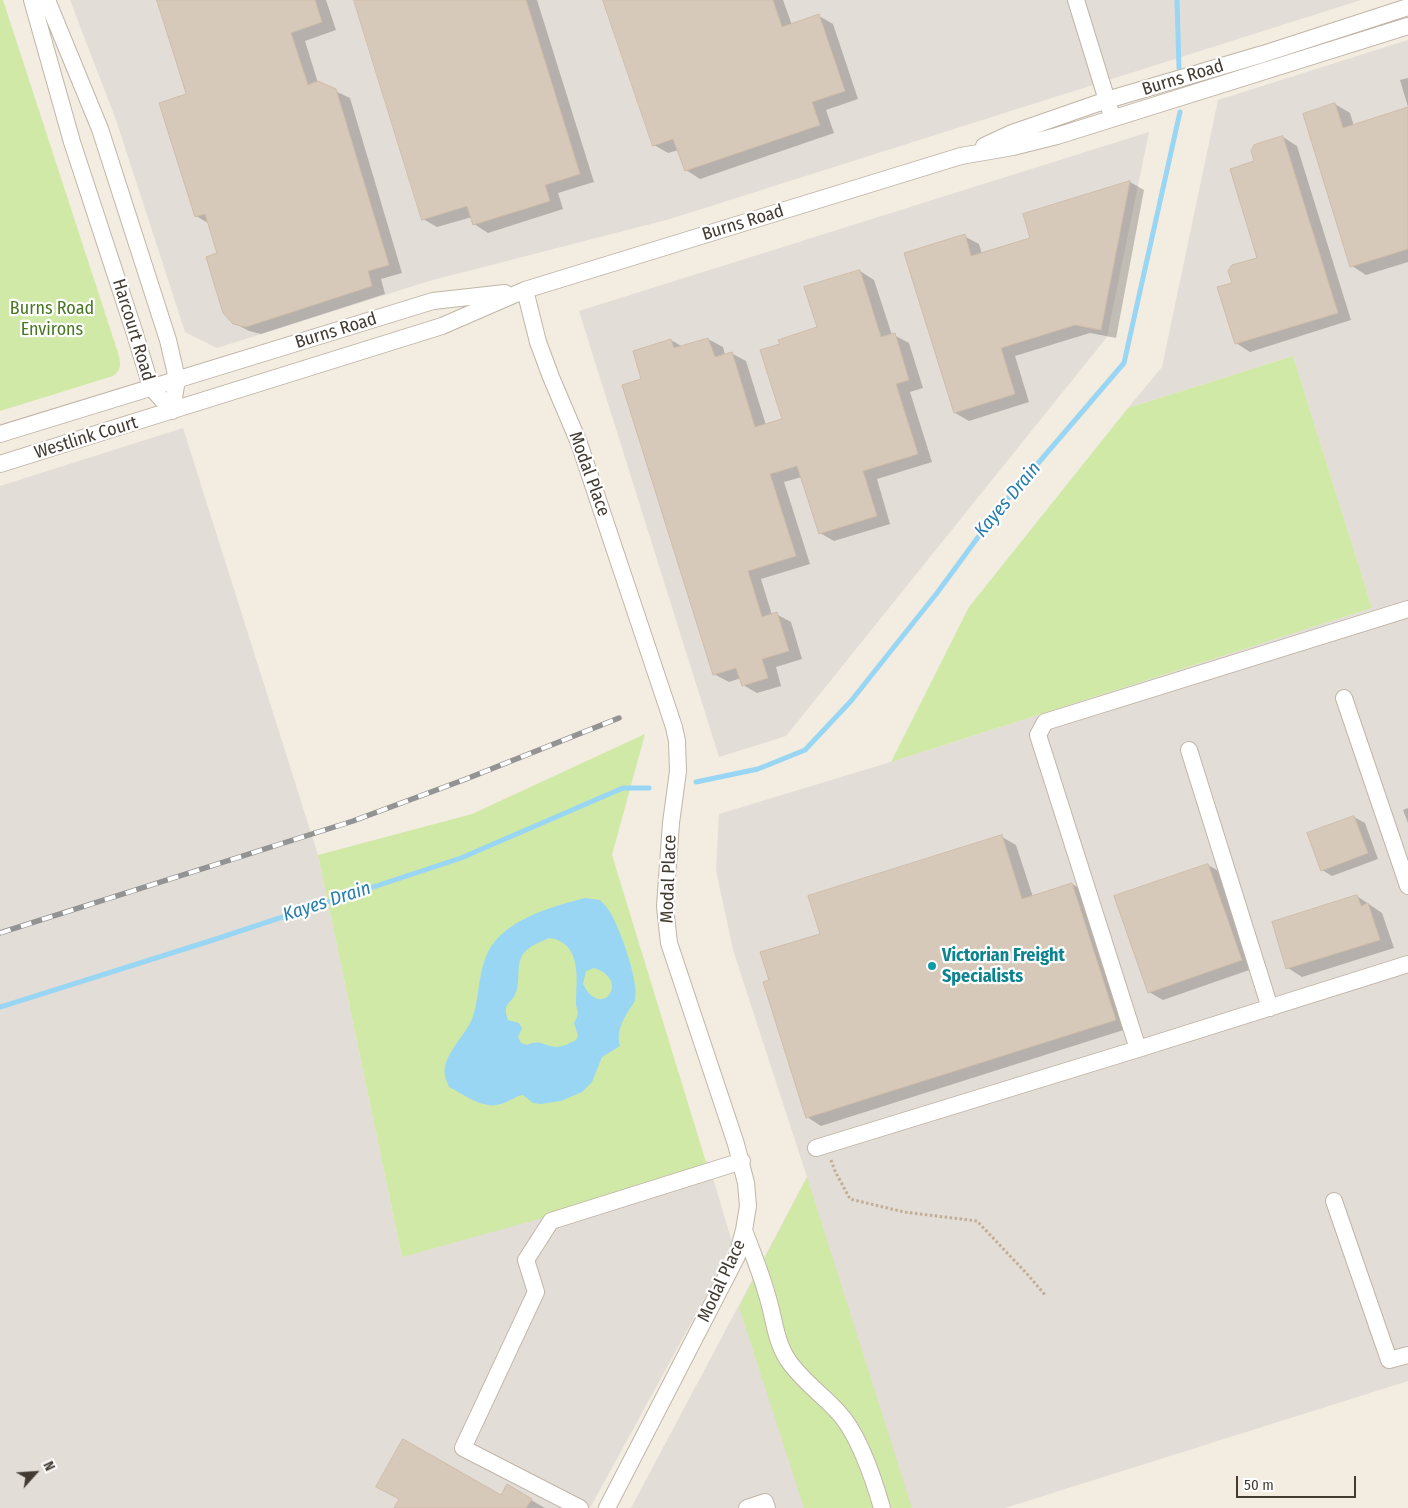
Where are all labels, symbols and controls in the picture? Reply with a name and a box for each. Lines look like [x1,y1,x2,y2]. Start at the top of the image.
street label: Burns Road [1140,55,1226,101]
street label: Burns Road [700,200,786,246]
street label: Harcourt Road [107,276,159,384]
park label: Burns Road Environs [10,298,94,340]
street label: Burns Road [293,308,379,354]
street label: Westlink Court [32,412,140,464]
street label: Modal Place [564,429,614,519]
water label: Kayes Drain [970,458,1046,542]
street label: Modal Place [657,834,681,924]
water label: Kayes Drain [280,877,374,927]
place label: Victorian Freight Specialists [942,945,1065,988]
marker: Victorian Freight Specialists [926,960,938,972]
street label: Modal Place [694,1236,750,1326]
north arrow [10,1448,60,1498]
text: N [39,1459,58,1474]
scale bar [1238,1466,1358,1498]
text: 50 m [1244,1476,1274,1494]

